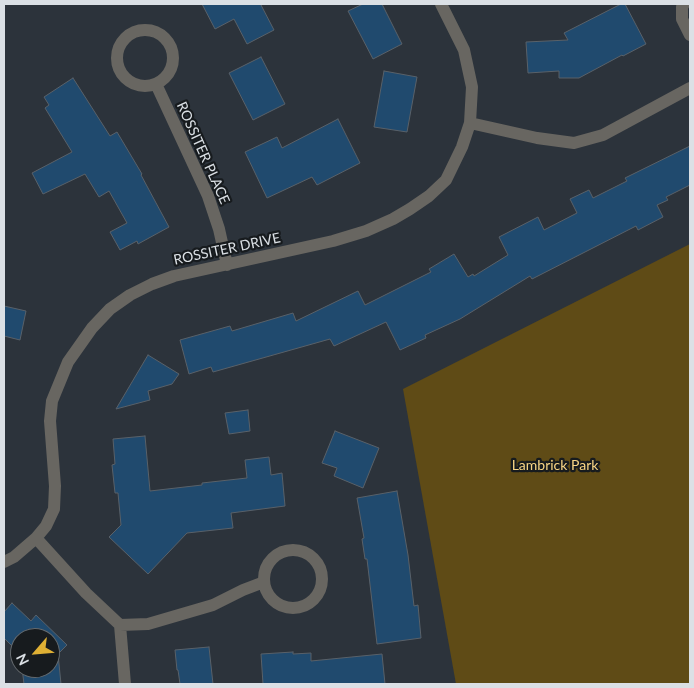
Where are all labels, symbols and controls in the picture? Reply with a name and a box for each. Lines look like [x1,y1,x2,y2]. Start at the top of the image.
street label: ROSSITER PLACE [173,99,233,207]
street label: ROSSITER DRIVE [172,229,282,269]
park label: Lambrick Park [512,457,598,473]
north arrow [10,628,60,678]
text: N [12,651,32,668]

